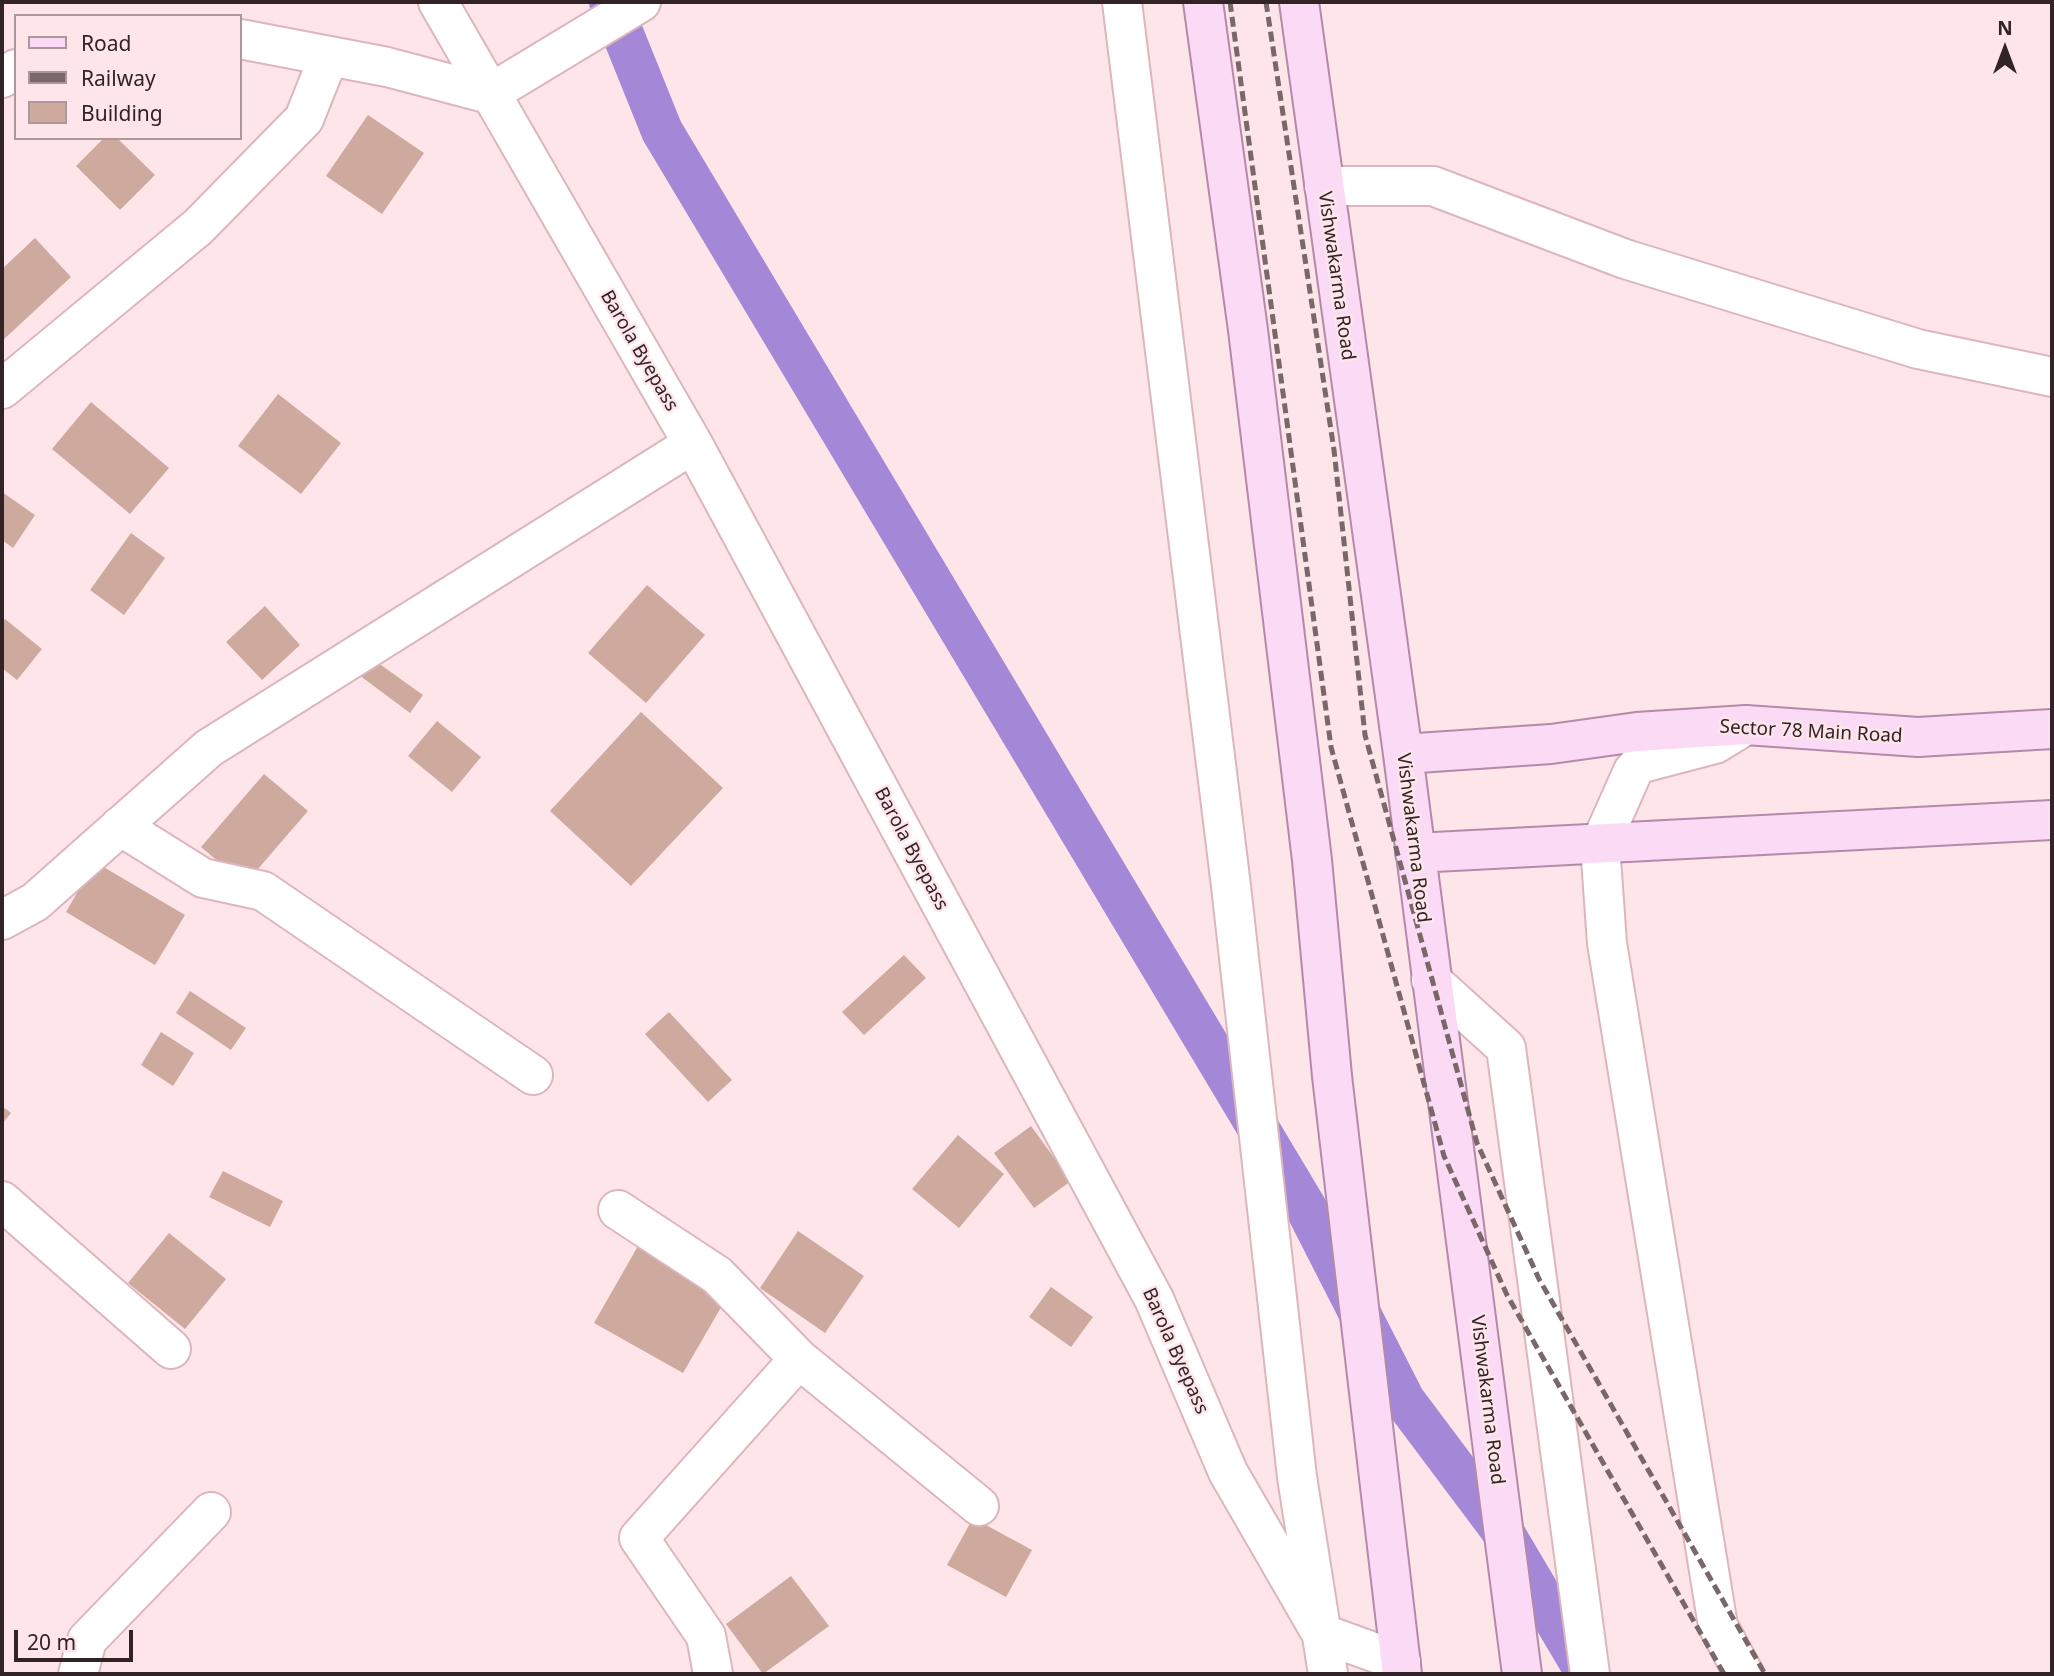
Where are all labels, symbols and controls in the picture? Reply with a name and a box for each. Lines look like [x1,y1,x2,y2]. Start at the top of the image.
legend [14,14,242,140]
north arrow [1970,14,2040,84]
text: N [1997,15,2013,41]
text: Road [81,29,131,57]
text: Railway [81,64,156,92]
text: Building [81,99,163,127]
street label: Vishwakarma Road [1313,190,1359,362]
street label: Barola Byepass [595,287,683,415]
street label: Sector 78 Main Road [1719,716,1903,748]
street label: Vishwakarma Road [1391,752,1435,924]
street label: Barola Byepass [869,784,953,914]
street label: Barola Byepass [1137,1284,1213,1418]
street label: Vishwakarma Road [1465,1314,1509,1486]
scale bar [18,1616,136,1660]
text: 20 m [27,1628,76,1656]

